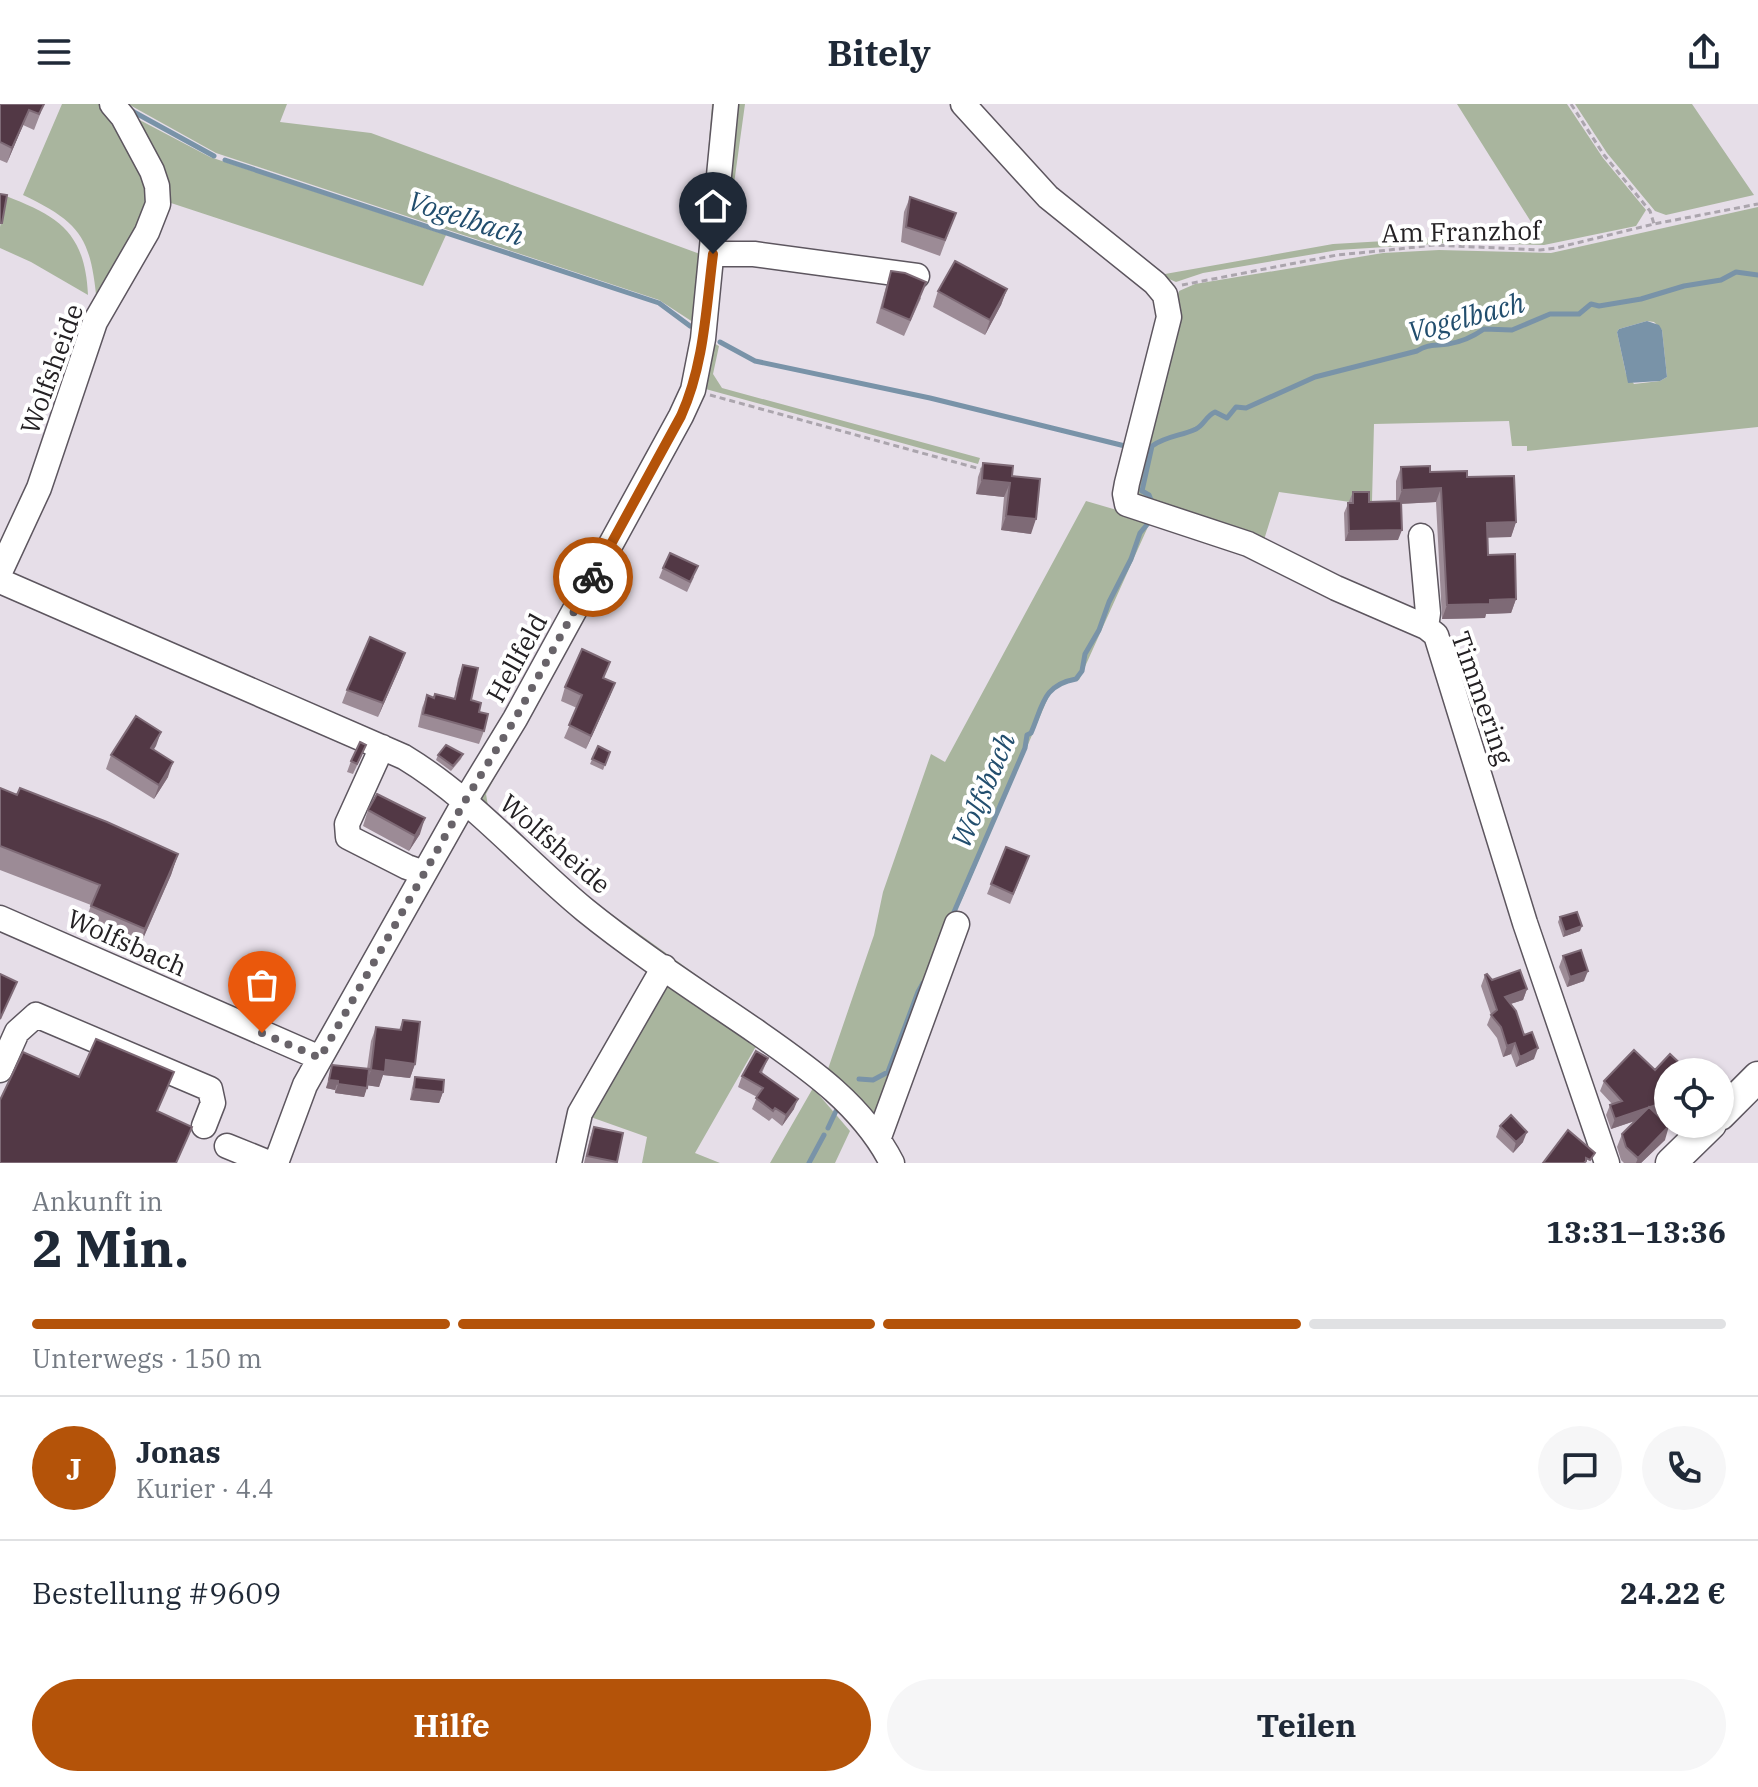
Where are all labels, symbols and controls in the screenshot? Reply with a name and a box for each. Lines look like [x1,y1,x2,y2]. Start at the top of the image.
text: Bitely [827,29,931,76]
icon: menu [32,30,76,74]
icon: share [1682,30,1726,74]
pin [679,172,747,254]
water label: Vogelbach [403,181,529,254]
icon: home [691,184,735,228]
street label: Am Franzhof [1381,213,1543,249]
water label: Vogelbach [1403,283,1529,350]
street label: Wolfsheide [12,299,90,438]
courier [553,537,633,617]
icon: bike [571,555,615,599]
street label: Hellfeld [478,607,554,708]
street label: Timmering [1444,626,1522,769]
water label: Wolfsbach [942,726,1024,853]
street label: Wolfsheide [493,786,618,901]
street label: Wolfsbach [62,901,193,984]
pin [228,951,296,1033]
icon: bag [240,963,284,1007]
map controls [1654,1058,1734,1138]
button: locate [1654,1058,1734,1138]
text: Ankunft in [32,1184,163,1218]
text: 13:31–13:36 [1546,1212,1726,1251]
text: 2 Min. [32,1214,189,1281]
text: Unterwegs · 150 m [32,1341,262,1375]
button: chat [1538,1426,1622,1510]
button: phone [1642,1426,1726,1510]
text: Jonas [136,1432,221,1471]
text: J [66,1449,82,1488]
text: Kurier · 4.4 [136,1471,274,1505]
text: Bestellung #9609 [32,1573,281,1612]
text: 24.22 € [1620,1573,1726,1612]
button: Hilfe [32,1679,871,1771]
button: Teilen [887,1679,1726,1771]

